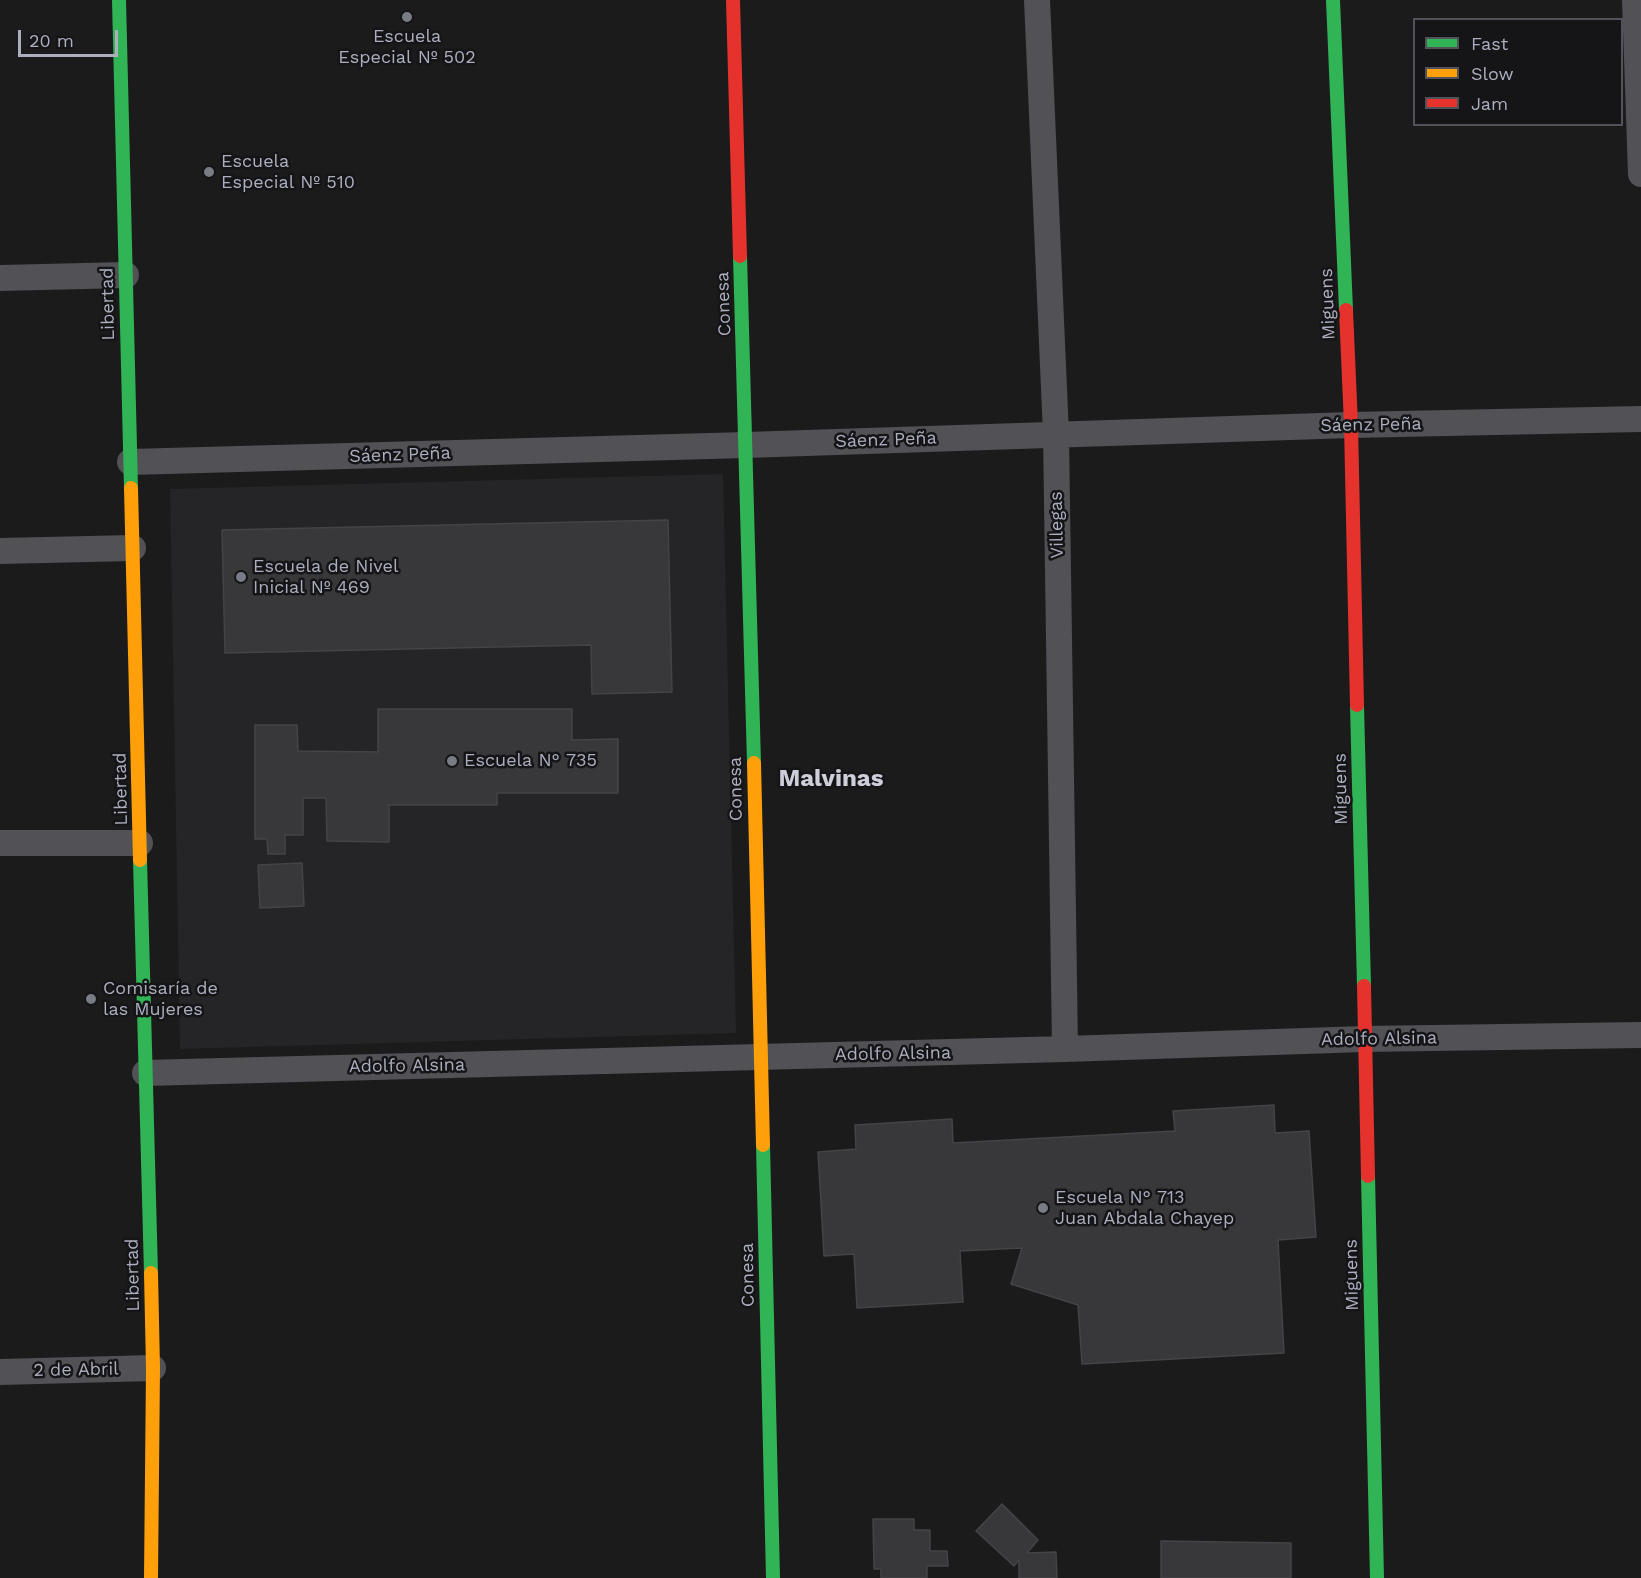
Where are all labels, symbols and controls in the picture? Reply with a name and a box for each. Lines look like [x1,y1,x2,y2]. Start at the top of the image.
marker: Escuela Especial Nº 502 [400,10,414,24]
scale bar [21,18,122,56]
legend [1413,18,1623,126]
place label: Escuela Especial Nº 502 [338,26,476,68]
text: 20 m [29,30,74,51]
text: Fast [1471,33,1508,54]
text: Slow [1471,63,1514,84]
text: Jam [1471,93,1508,114]
place label: Escuela Especial Nº 510 [221,151,355,194]
marker: Escuela Especial Nº 510 [202,165,216,179]
street label: Libertad [97,267,119,341]
street label: Miguens [1316,268,1340,340]
street label: Conesa [712,271,736,337]
street label: Sáenz Peña [1320,413,1422,437]
street label: Sáenz Peña [835,427,937,453]
street label: Sáenz Peña [349,442,451,468]
street label: Villegas [1046,491,1068,559]
place label: Escuela de Nivel Inicial Nº 469 [253,556,398,598]
marker: Escuela de Nivel Inicial Nº 469 [234,570,248,584]
place label: Escuela N° 735 [464,750,597,772]
street label: Libertad [110,752,132,826]
street label: Miguens [1330,753,1352,825]
marker: Escuela N° 735 [445,754,459,768]
street label: Conesa [725,757,747,821]
district label: Malvinas [778,765,884,793]
place label: Comisaría de las Mujeres [103,978,218,1020]
marker: Comisaría de las Mujeres [84,992,98,1006]
street label: Adolfo Alsina [1321,1027,1437,1051]
street label: Adolfo Alsina [835,1042,951,1066]
street label: Adolfo Alsina [349,1054,465,1078]
place label: Escuela N° 713 Juan Abdala Chayep [1055,1187,1234,1230]
marker: Escuela N° 713 Juan Abdala Chayep [1036,1201,1050,1215]
street label: Libertad [122,1238,144,1312]
street label: Miguens [1341,1239,1363,1311]
street label: Conesa [737,1243,759,1307]
street label: 2 de Abril [33,1358,119,1382]

